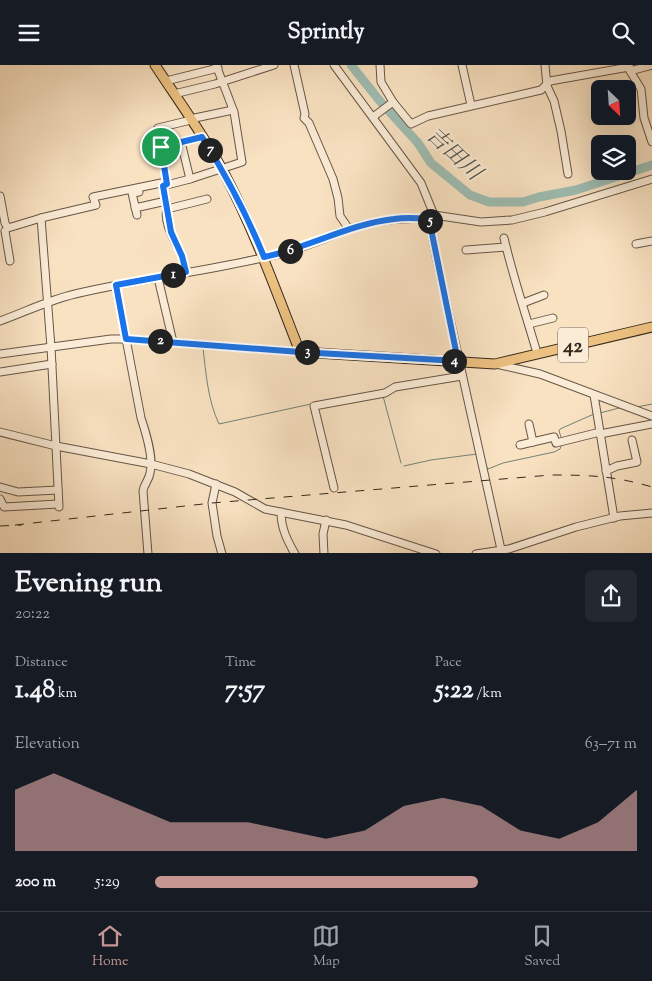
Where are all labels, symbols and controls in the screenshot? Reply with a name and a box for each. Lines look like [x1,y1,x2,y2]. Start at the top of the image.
text: Sprintly [287,17,365,49]
icon: menu [15,19,43,47]
icon: search [609,19,637,47]
north arrow [591,80,636,125]
map controls [591,80,636,180]
water label: 吉田川 [418,121,489,191]
pin [140,126,182,168]
icon: arrive [147,133,175,161]
button: layers [591,135,636,180]
pin: 7 [198,137,222,163]
text: 7 [207,140,214,160]
pin: 5 [418,209,442,233]
text: 5 [428,211,433,231]
pin: 6 [278,239,302,263]
text: 6 [287,241,294,261]
pin: 1 [160,263,186,287]
text: 1 [171,265,176,285]
road number: 42 [558,327,588,363]
pin: 2 [148,329,172,353]
text: 2 [157,331,164,351]
pin: 3 [294,339,320,365]
text: 3 [305,342,310,362]
pin: 4 [442,349,466,373]
text: 4 [451,351,458,371]
text: Evening run [15,564,162,604]
button: share [585,570,637,622]
text: 20:22 [15,603,50,626]
text: Distance [15,653,68,673]
text: Time [225,653,256,673]
text: Pace [435,653,462,673]
text: 1.48 [15,673,55,709]
text: 7:57 [225,673,265,709]
text: 5:22 [435,673,473,709]
text: km [55,684,77,704]
text: /km [473,684,502,704]
text: Elevation [15,733,80,756]
text: 63–71 m [585,733,637,756]
text: 200 m [15,871,56,894]
text: 5:29 [95,871,120,894]
tab: Home [92,922,129,972]
tab: Map [312,922,340,972]
tab: Saved [524,922,560,972]

